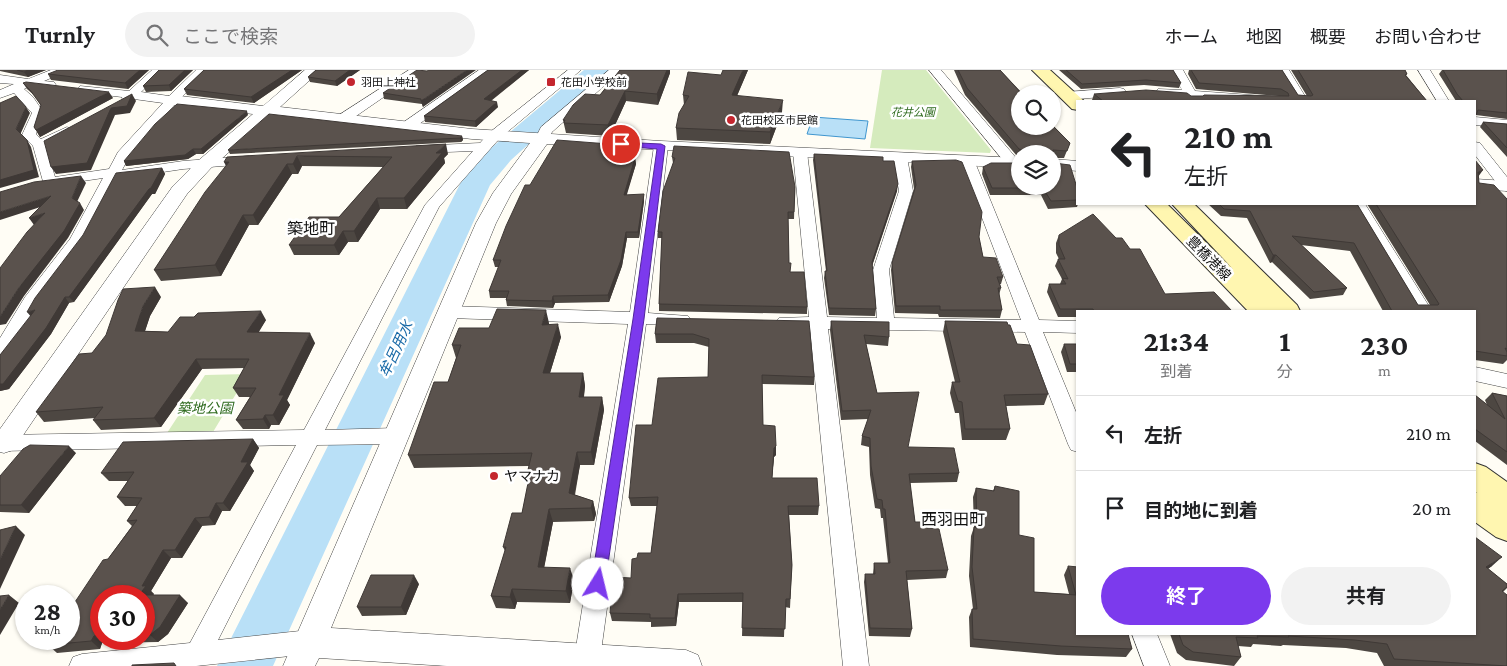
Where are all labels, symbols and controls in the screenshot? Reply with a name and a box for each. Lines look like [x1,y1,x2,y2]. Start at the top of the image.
search box [125,12,475,57]
text: Turnly [25,21,95,48]
icon: search [143,21,171,49]
text: ここで検索 [183,26,278,47]
text: ホーム [1165,27,1218,47]
text: 地図 [1246,27,1282,47]
text: 概要 [1310,27,1346,47]
text: お問い合わせ [1374,27,1482,47]
marker: 羽田上神社 [345,76,357,88]
place label: 羽田上神社 [361,76,416,88]
marker: 花田小学校前 [545,76,557,88]
place label: 花田小学校前 [561,76,627,88]
map controls [1011,85,1061,195]
button: search [1011,85,1061,135]
park label: 花井公園 [891,106,937,118]
marker: 花田校区市民館 [725,114,737,126]
place label: 花田校区市民館 [741,114,818,126]
text: 210 m [1184,117,1273,156]
icon: left [1101,120,1166,185]
pin [600,123,642,165]
icon: arrive [607,130,635,158]
button: layers [1011,145,1061,195]
text: 左折 [1184,164,1228,189]
district label: 築地町 [287,220,335,237]
street label: 豊橋港線 [1184,233,1234,283]
water label: 牟呂用水 [376,317,417,380]
text: 21:34 [1144,324,1209,357]
text: 1 [1279,324,1290,357]
text: 230 [1360,328,1408,361]
text: m [1378,362,1391,379]
text: 到着 [1160,363,1192,380]
text: 分 [1277,363,1293,380]
park label: 築地公園 [177,400,235,416]
icon: left [1101,419,1129,447]
text: 210 m [1406,423,1451,444]
text: 左折 [1144,425,1182,446]
place label: ヤマナカ [504,468,560,484]
marker: ヤマナカ [488,470,500,482]
icon: arrive [1101,494,1129,522]
text: 20 m [1412,498,1451,519]
text: 目的地に到着 [1144,500,1258,521]
district label: 西羽田町 [921,511,985,528]
position arrow [571,557,623,609]
button: 終了 [1101,567,1271,625]
button: 共有 [1281,567,1451,625]
speed limit sign: 30 [90,585,155,650]
text: 28 [34,598,61,625]
text: km/h [35,623,60,637]

